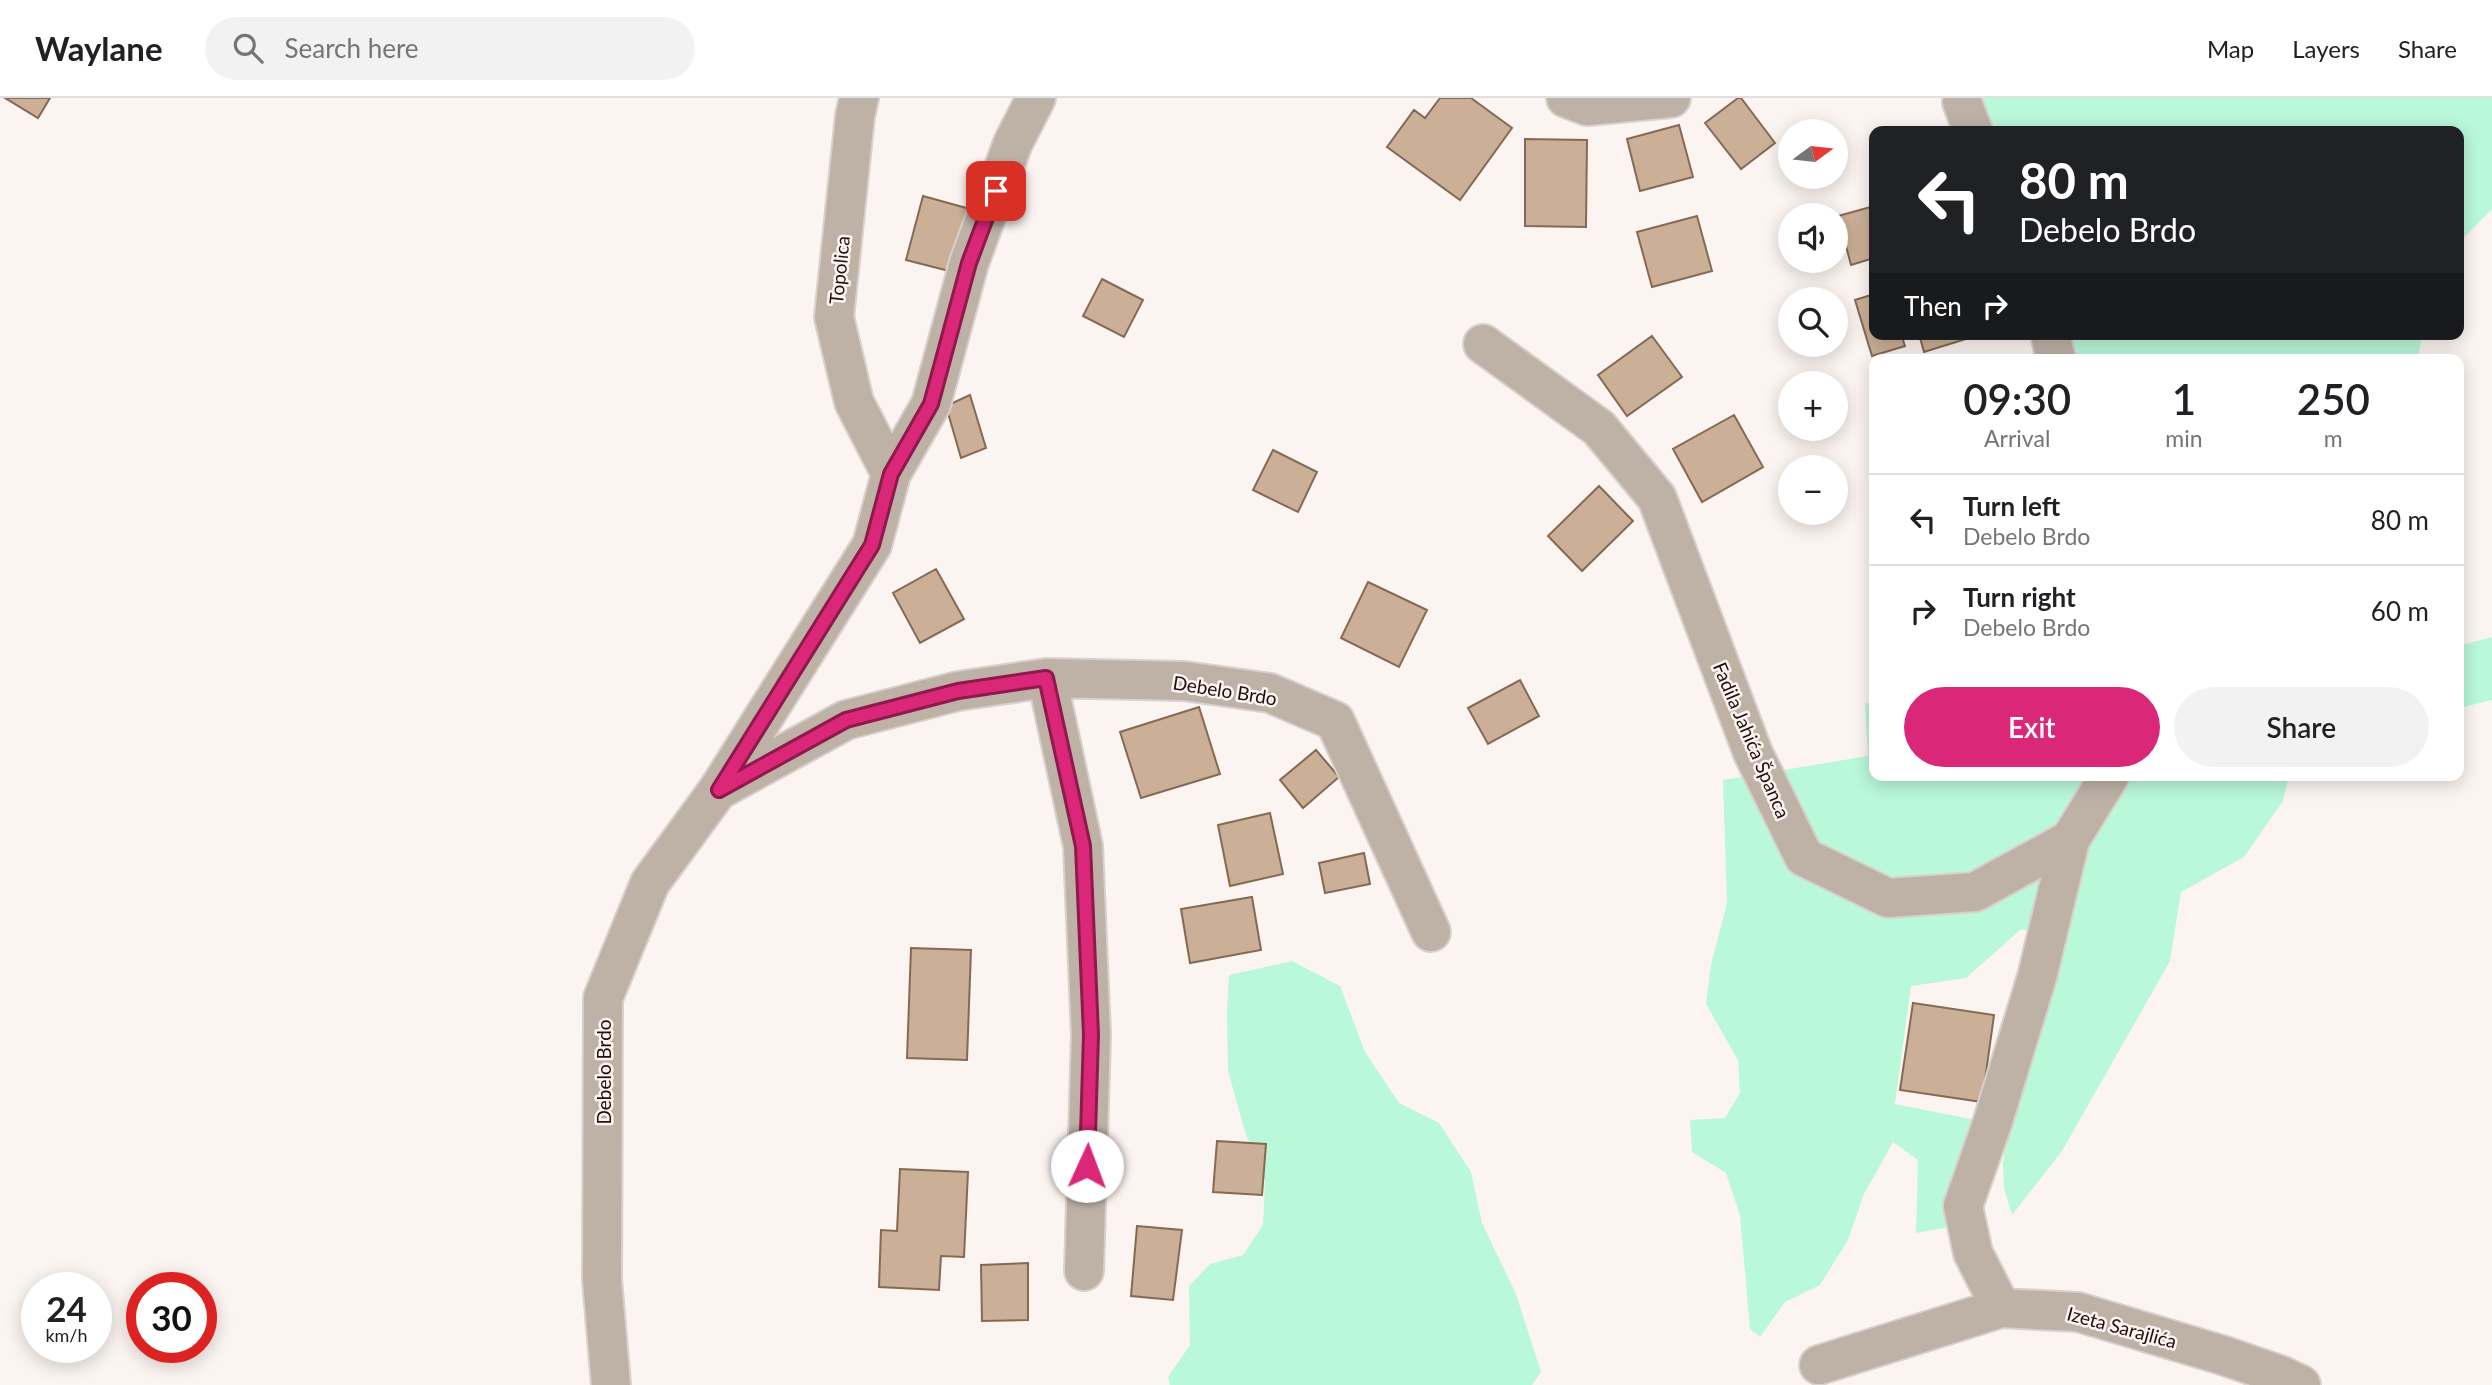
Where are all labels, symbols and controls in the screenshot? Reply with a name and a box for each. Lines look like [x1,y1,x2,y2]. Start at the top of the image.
search box [205,17,695,80]
text: Waylane [35,28,163,68]
icon: search [229,29,267,67]
text: Search here [285,32,419,64]
text: Map [2207,34,2254,63]
text: Layers [2292,34,2360,63]
text: Share [2398,34,2457,63]
north arrow [1778,119,1848,189]
map controls [1778,119,1848,525]
text: 80 m [2019,151,2129,209]
icon: left [1904,154,1995,245]
pin [966,161,1026,221]
icon: arrive [977,172,1015,210]
button: sound [1778,203,1848,273]
text: Debelo Brdo [2019,210,2196,249]
street label: Topolica [824,235,854,305]
button: search [1778,287,1848,357]
icon: right [1976,287,2014,325]
text: Then [1904,290,1962,322]
button: + [1778,371,1848,441]
text: 09:30 [1963,374,2071,424]
text: 1 [2172,374,2196,424]
text: 250 [2297,374,2370,424]
text: Arrival [1984,424,2050,452]
text: min [2165,424,2203,452]
text: m [2324,424,2343,452]
button: − [1778,455,1848,525]
text: Turn left [1963,490,2060,522]
icon: left [1904,501,1942,539]
text: 80 m [2371,504,2429,536]
text: Debelo Brdo [1963,522,2090,550]
text: Turn right [1963,581,2076,613]
icon: right [1904,592,1942,630]
text: 60 m [2371,595,2429,627]
text: Debelo Brdo [1963,613,2090,641]
street label: Fadila Jahića Španca [1709,659,1795,821]
street label: Debelo Brdo [1171,670,1279,710]
button: Exit [1904,687,2160,767]
button: Share [2174,687,2429,767]
street label: Debelo Brdo [592,1019,615,1125]
position arrow [1050,1129,1124,1203]
speed limit sign: 30 [126,1272,217,1363]
text: 24 [46,1287,87,1329]
street label: Izeta Sarajlića [2065,1301,2179,1353]
text: km/h [45,1324,88,1346]

